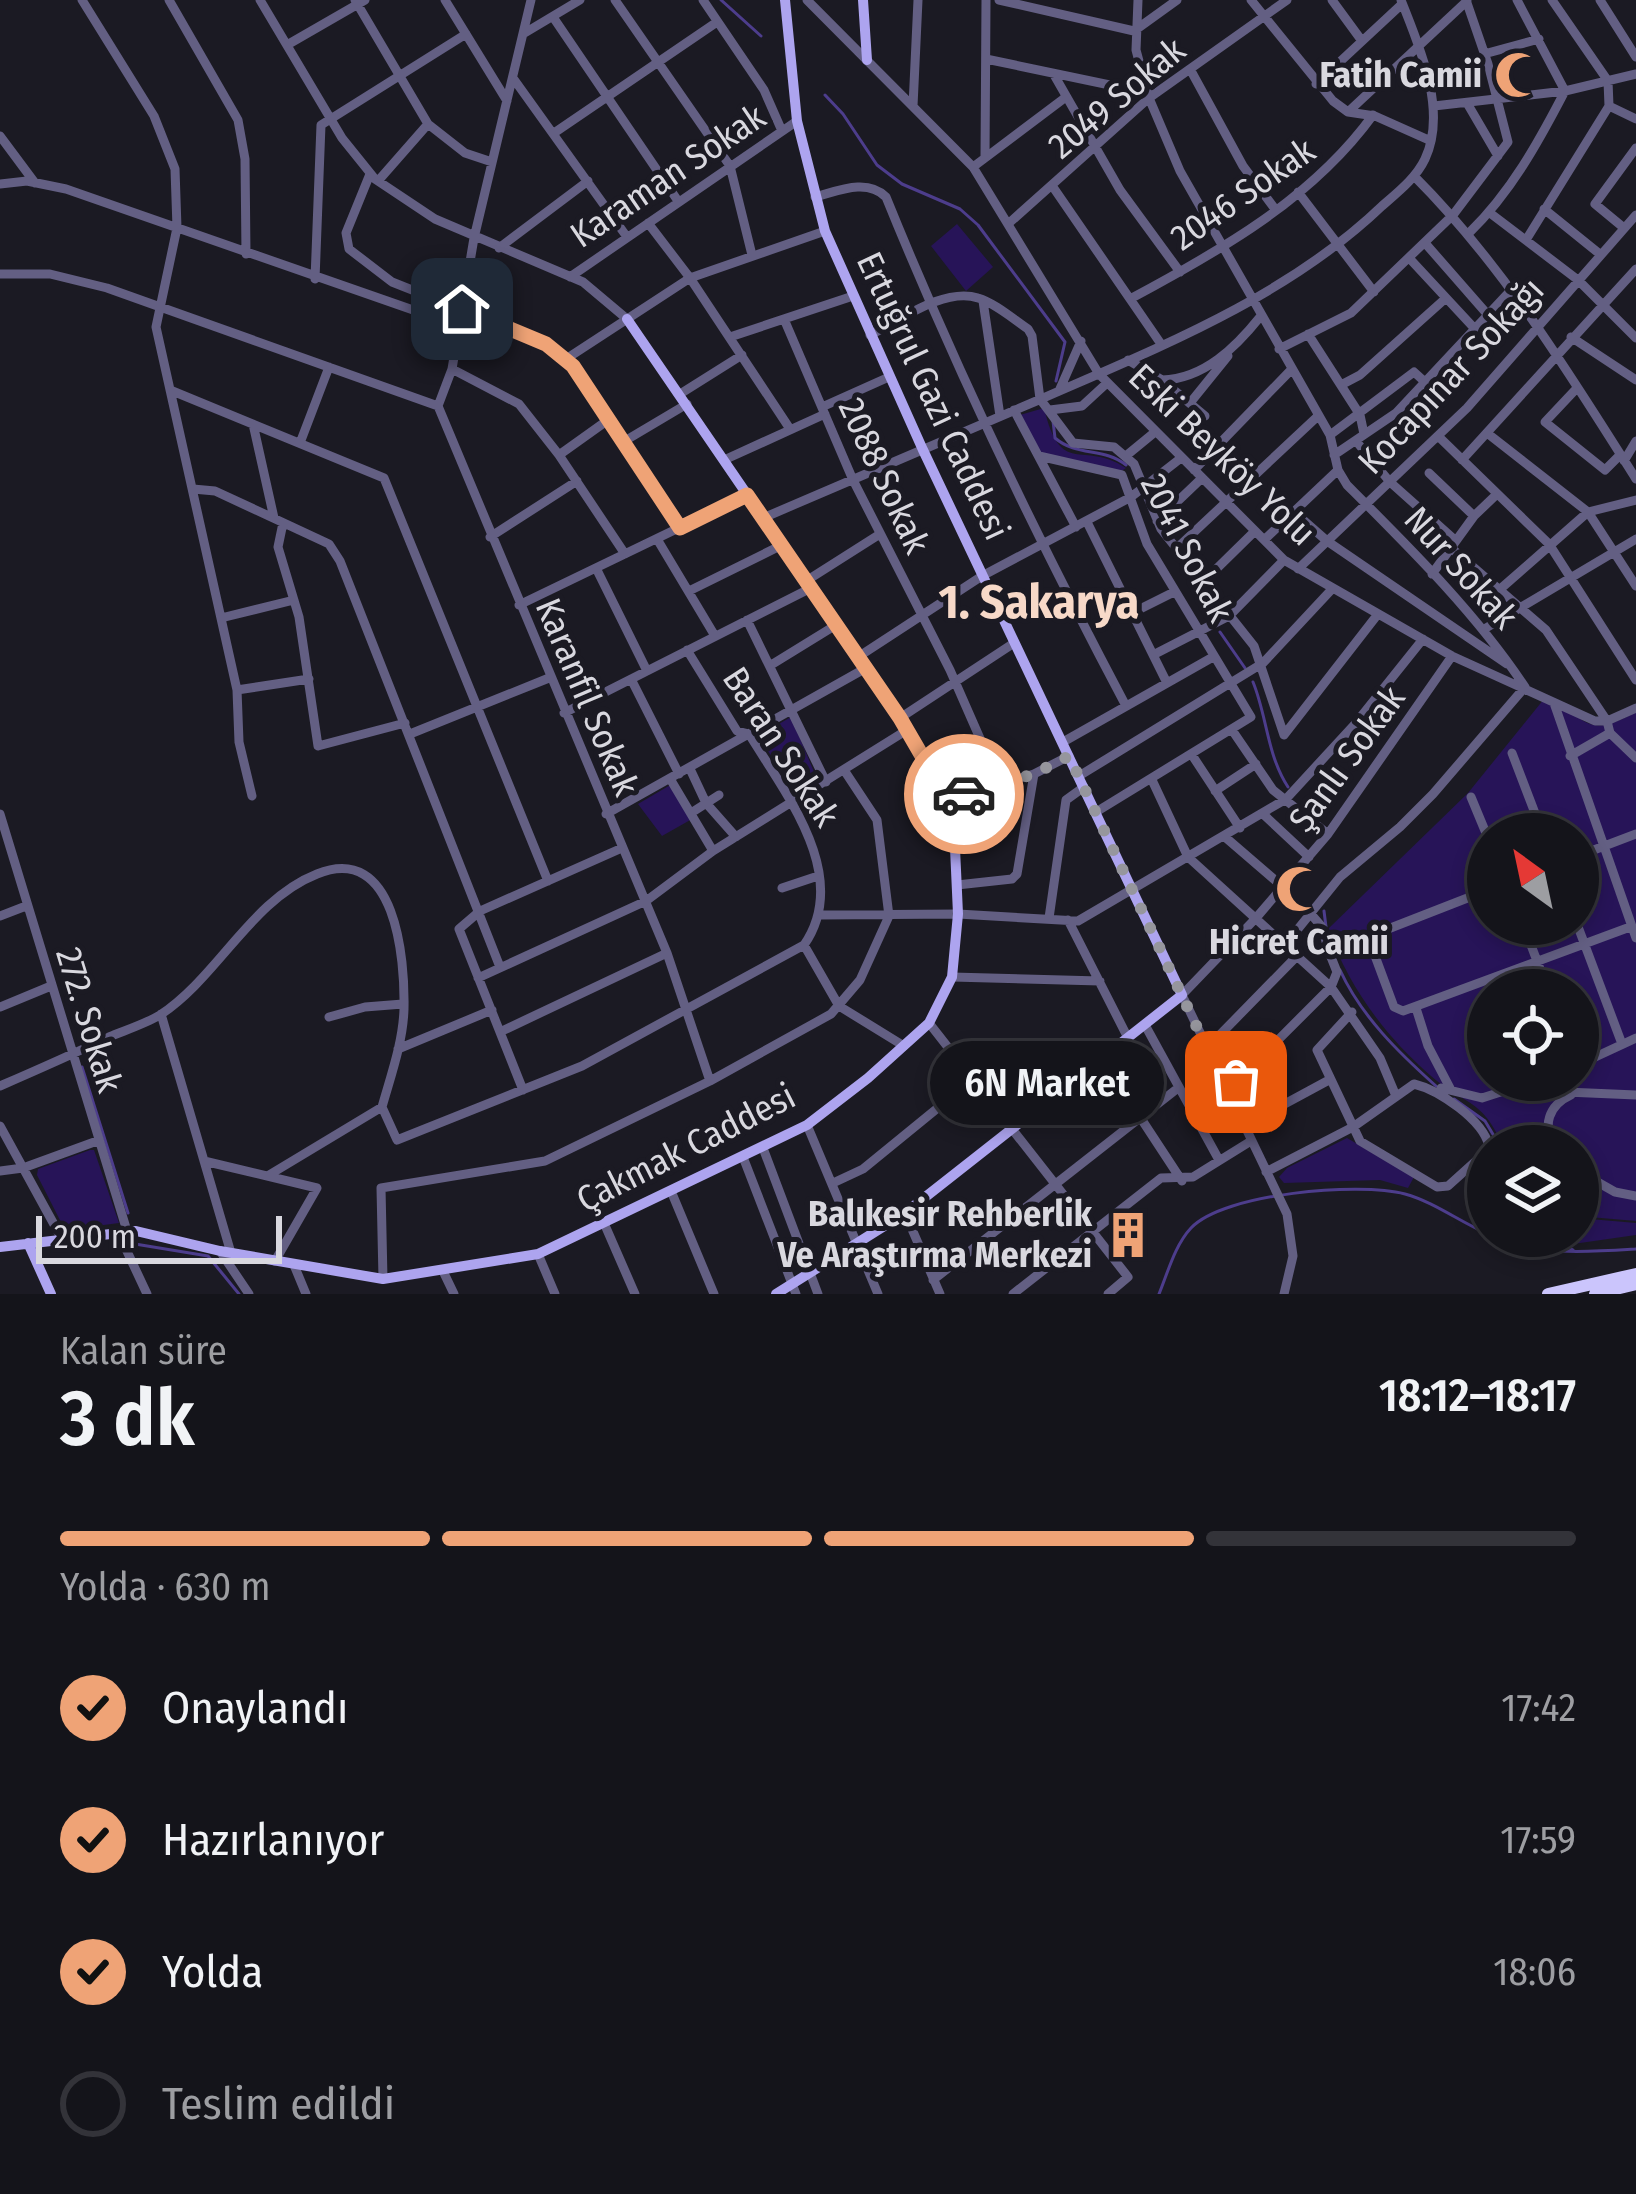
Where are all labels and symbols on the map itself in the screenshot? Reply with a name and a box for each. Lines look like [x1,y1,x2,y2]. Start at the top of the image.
street label: 2049 Sokak [1040,28,1194,168]
mosque icon: Fatih Camii [1493,50,1543,100]
place label: Fatih Camii [1320,53,1482,97]
street label: Karaman Sokak [562,95,774,257]
street label: 2046 Sokak [1162,128,1324,260]
street label: Ertuğrul Gazi Caddesi [847,245,1019,547]
pin [411,258,513,360]
street label: Kocapınar Sokağı [1349,269,1553,483]
street label: Eski Beyköy Yolu [1119,355,1325,555]
street label: 2088 Sokak [829,391,939,561]
street label: 2041 Sokak [1131,467,1243,629]
street label: Nur Sokak [1395,498,1527,638]
district label: 1. Sakarya [939,573,1139,631]
street label: Karanfil Sokak [526,592,648,802]
street label: Baran Sokak [713,659,849,835]
street label: Şanlı Sokak [1280,678,1415,840]
courier [904,734,1024,854]
north arrow [1467,813,1599,945]
mosque icon: Hicret Camii [1274,864,1324,914]
place label: Hicret Camii [1209,920,1389,964]
street label: 272. Sokak [46,942,132,1098]
pin [1185,1031,1287,1133]
callout: 6N Market [930,1040,1164,1124]
street label: Çakmak Caddesi [569,1074,803,1222]
place label: Balıkesir Rehberlik Ve Araştırma Merkezi [777,1192,1093,1277]
scale bar [36,1210,282,1263]
building icon: Balıkesir Rehberlik Ve Araştırma Merkezi [1103,1210,1153,1260]

